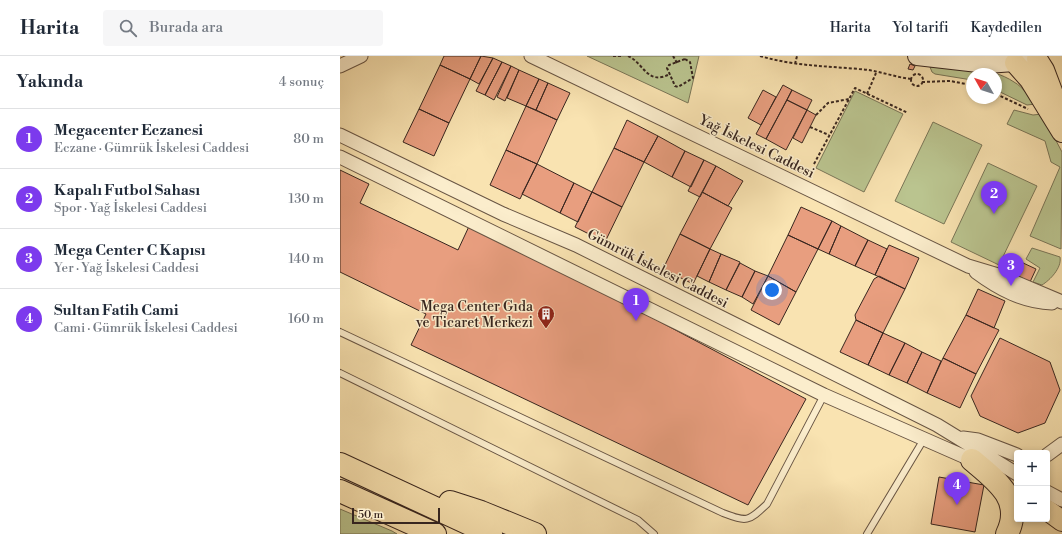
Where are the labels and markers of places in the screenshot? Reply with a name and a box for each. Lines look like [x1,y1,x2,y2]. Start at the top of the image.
pin: 2 [981,181,1007,214]
pin: 3 [998,253,1024,286]
pin: 1 [623,288,649,321]
place label: Mega Center Gıda ve Ticaret Merkezi [415,298,534,332]
building icon: Mega Center Gıda ve Ticaret Merkezi [536,304,556,329]
pin: 4 [944,472,970,505]

